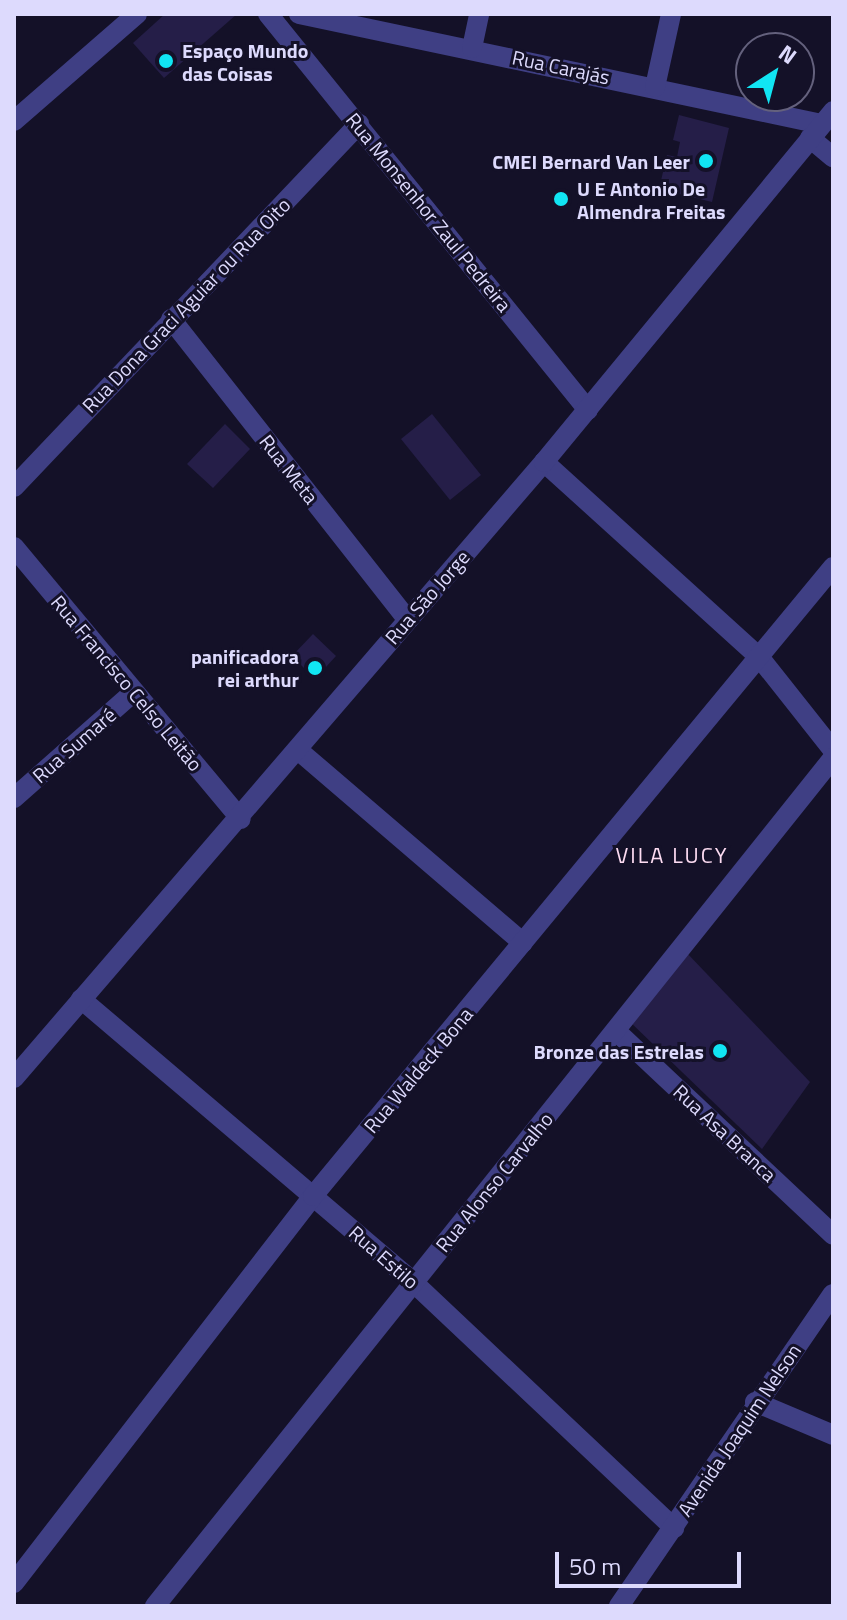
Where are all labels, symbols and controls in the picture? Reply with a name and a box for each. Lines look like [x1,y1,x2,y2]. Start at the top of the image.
north arrow [735,32,815,112]
text: N [772,36,804,72]
place label: Espaço Mundo das Coisas [182,38,308,85]
street label: Rua Carajás [510,45,612,89]
marker: Espaço Mundo das Coisas [157,52,175,70]
street label: Rua Monsenhor Zaul Pedreira [341,108,517,316]
place label: CMEI Bernard Van Leer [492,149,690,173]
marker: CMEI Bernard Van Leer [697,152,715,170]
place label: U E Antonio De Almendra Freitas [577,176,726,223]
marker: U E Antonio De Almendra Freitas [552,190,570,208]
street label: Rua Dona Graci Aguiar ou Rua Oito [77,193,295,417]
street label: Rua Meta [255,430,323,508]
street label: Rua São Jorge [380,545,474,649]
street label: Rua Francisco Celso Leitão [46,590,208,776]
place label: panificadora rei arthur [191,644,299,691]
marker: panificadora rei arthur [306,659,324,677]
street label: Rua Sumaré [28,702,120,788]
district label: VILA LUCY [616,843,728,869]
street label: Rua Waldeck Bona [359,1002,477,1138]
place label: Bronze das Estrelas [533,1039,704,1063]
marker: Bronze das Estrelas [711,1042,729,1060]
street label: Rua Asa Branca [669,1079,781,1187]
street label: Rua Alonso Carvalho [430,1107,558,1257]
street label: Rua Estilo [344,1220,424,1294]
street label: Avenida Joaquim Nelson [672,1339,806,1521]
scale bar [559,1536,745,1586]
text: 50 m [569,1548,621,1584]

